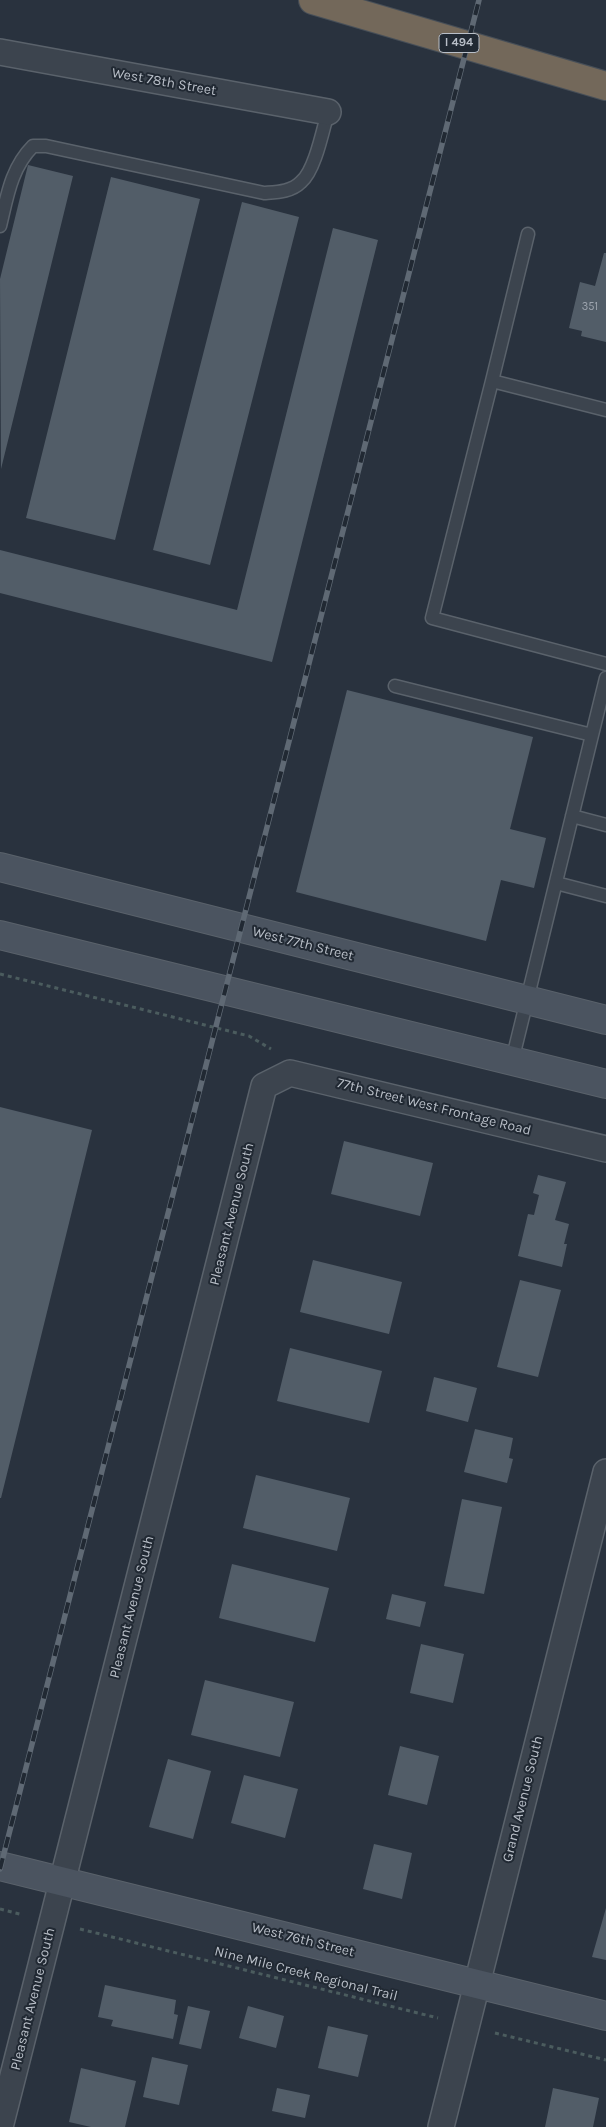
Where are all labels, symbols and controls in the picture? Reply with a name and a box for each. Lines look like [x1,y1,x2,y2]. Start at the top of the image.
road number: I 494 [439,34,479,52]
street label: West 78th Street [110,65,218,99]
house number: 351 [582,300,598,314]
street label: West 77th Street [251,923,355,965]
street label: 77th Street West Frontage Road [335,1075,533,1139]
street label: Pleasant Avenue South [206,1141,258,1287]
street label: Pleasant Avenue South [106,1534,158,1680]
street label: Grand Avenue South [499,1734,547,1864]
street label: West 76th Street [250,1919,356,1961]
street label: Pleasant Avenue South [7,1926,59,2072]
street label: Nine Mile Creek Regional Trail [213,1943,399,2005]

